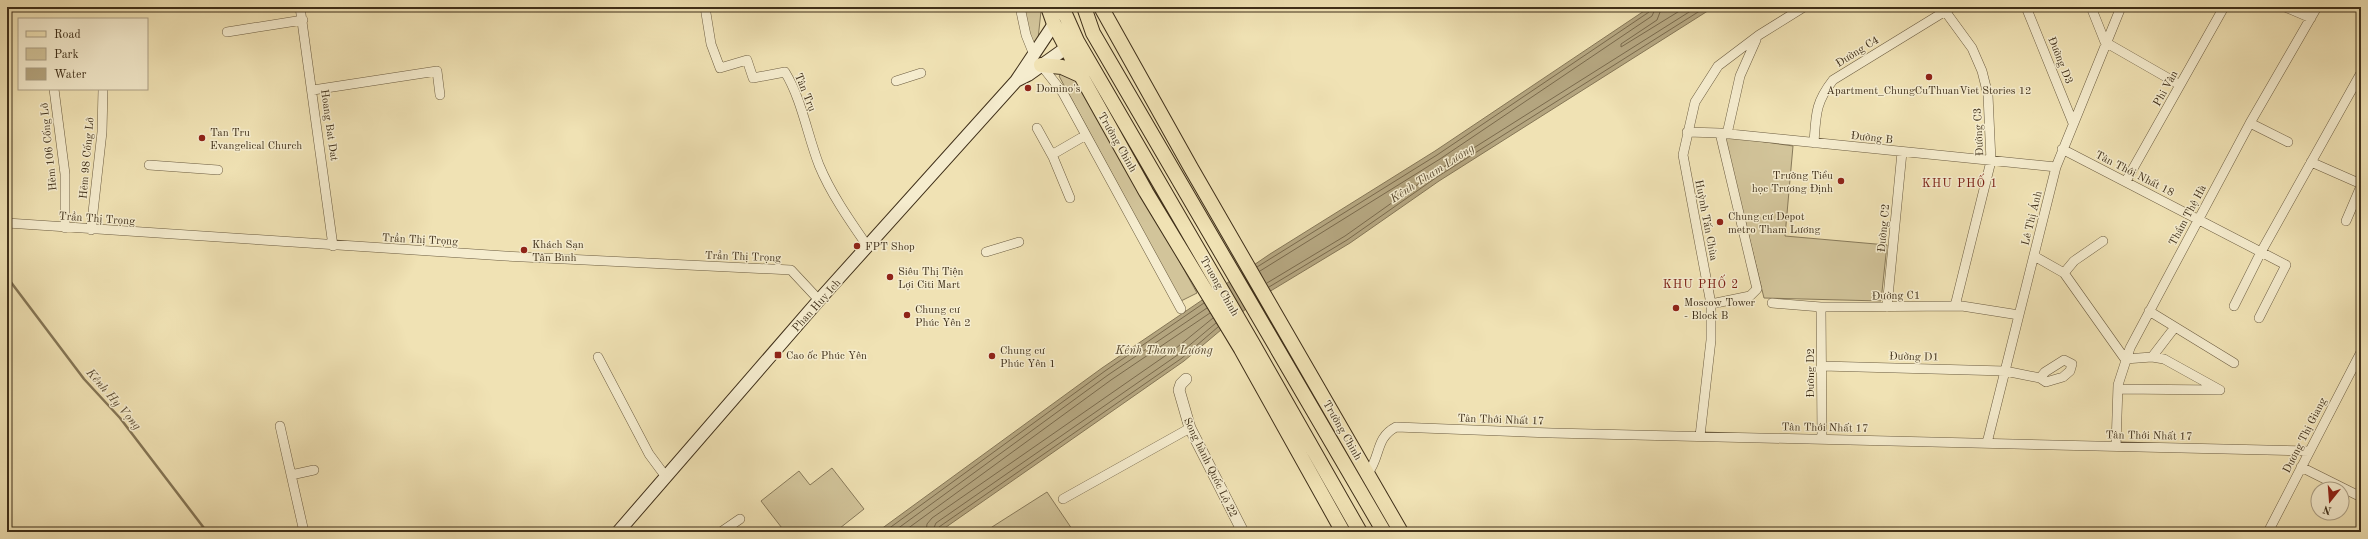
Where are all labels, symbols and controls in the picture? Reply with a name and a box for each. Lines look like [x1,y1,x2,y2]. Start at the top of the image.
legend [18,18,148,90]
text: Road [54,29,81,41]
street label: Đường C4 [1834,35,1881,70]
street label: Đường D3 [2045,35,2074,86]
text: Park [54,49,79,61]
text: Water [54,69,87,81]
street label: Phi Vân [2152,69,2181,108]
street label: Tân Trụ [792,72,817,113]
marker: Apartment_ChungCuThuanViet Stories 12 [1924,72,1934,82]
marker: Domino's [1023,83,1033,93]
place label: Domino's [1036,84,1081,95]
place label: Apartment_ChungCuThuanViet Stories 12 [1827,86,2031,97]
street label: Hoang Bat Dat [318,89,339,162]
street label: Hẻm 106 Cống Lở [38,102,60,191]
street label: Đường C3 [1973,107,1986,156]
street label: Trường Chinh [1095,111,1138,174]
street label: Hẻm 98 Cống Lở [77,117,97,199]
place label: Tan Tru Evangelical Church [210,128,302,152]
street label: Đường B [1850,131,1893,146]
marker: Tan Tru Evangelical Church [197,133,207,143]
water label: Kênh Tham Lương [1388,142,1477,206]
street label: Tân Thới Nhất 18 [2093,149,2176,199]
place label: Trường Tiểu học Trương Định [1752,170,1833,195]
district label: KHU PHỐ 1 [1922,173,1998,190]
marker: Trường Tiểu học Trương Định [1836,176,1846,186]
street label: Huỳnh Tấn Chùa [1692,179,1720,262]
street label: Thẩm Thệ Hà [2167,183,2209,248]
street label: Lê Thị Ánh [2018,190,2045,247]
street label: Đường C2 [1877,203,1892,253]
street label: Trần Thị Trọng [58,210,136,228]
place label: Chung cư Depot metro Tham Lương [1728,212,1820,236]
marker: Chung cư Depot metro Tham Lương [1715,217,1725,227]
street label: Trần Thị Trọng [381,232,458,248]
place label: Khách Sạn Tân Bình [532,240,584,264]
marker: FPT Shop [852,241,862,251]
place label: FPT Shop [865,242,915,253]
marker: Khách Sạn Tân Bình [519,245,529,255]
street label: Trần Thị Trọng [705,250,781,264]
street label: Truong Chinh [1197,255,1240,318]
place label: Siêu Thị Tiện Lợi Citi Mart [898,267,964,291]
marker: Siêu Thị Tiện Lợi Citi Mart [885,272,895,282]
district label: KHU PHỐ 2 [1663,274,1739,291]
street label: Phan Huy Ich [791,278,843,334]
street label: Đường C1 [1872,291,1920,302]
place label: Moscow Tower - Block B [1684,298,1756,322]
marker: Moscow Tower - Block B [1671,303,1681,313]
place label: Chung cư Phúc Yên 2 [915,305,971,329]
marker: Chung cư Phúc Yên 2 [902,310,912,320]
water label: Kênh Tham Lương [1114,345,1213,357]
place label: Chung cư Phúc Yên 1 [1000,346,1056,370]
street label: Đường D2 [1806,348,1817,398]
marker: Cao ốc Phúc Yên [773,350,783,360]
place label: Cao ốc Phúc Yên [786,350,867,362]
marker: Chung cư Phúc Yên 1 [987,351,997,361]
street label: Đường D1 [1889,352,1939,363]
water label: Kênh Hy Vọng [83,366,143,433]
street label: Dương Thị Giang [2282,396,2329,475]
street label: Trường Chinh [1320,399,1363,462]
street label: Tân Thới Nhất 17 [1457,412,1545,428]
street label: Song hành Quốc Lộ 22 [1181,416,1239,519]
street label: Tân Thới Nhất 17 [1781,421,1869,435]
street label: Tân Thới Nhất 17 [2105,429,2193,443]
north arrow [2310,481,2350,521]
text: N [2321,502,2333,516]

